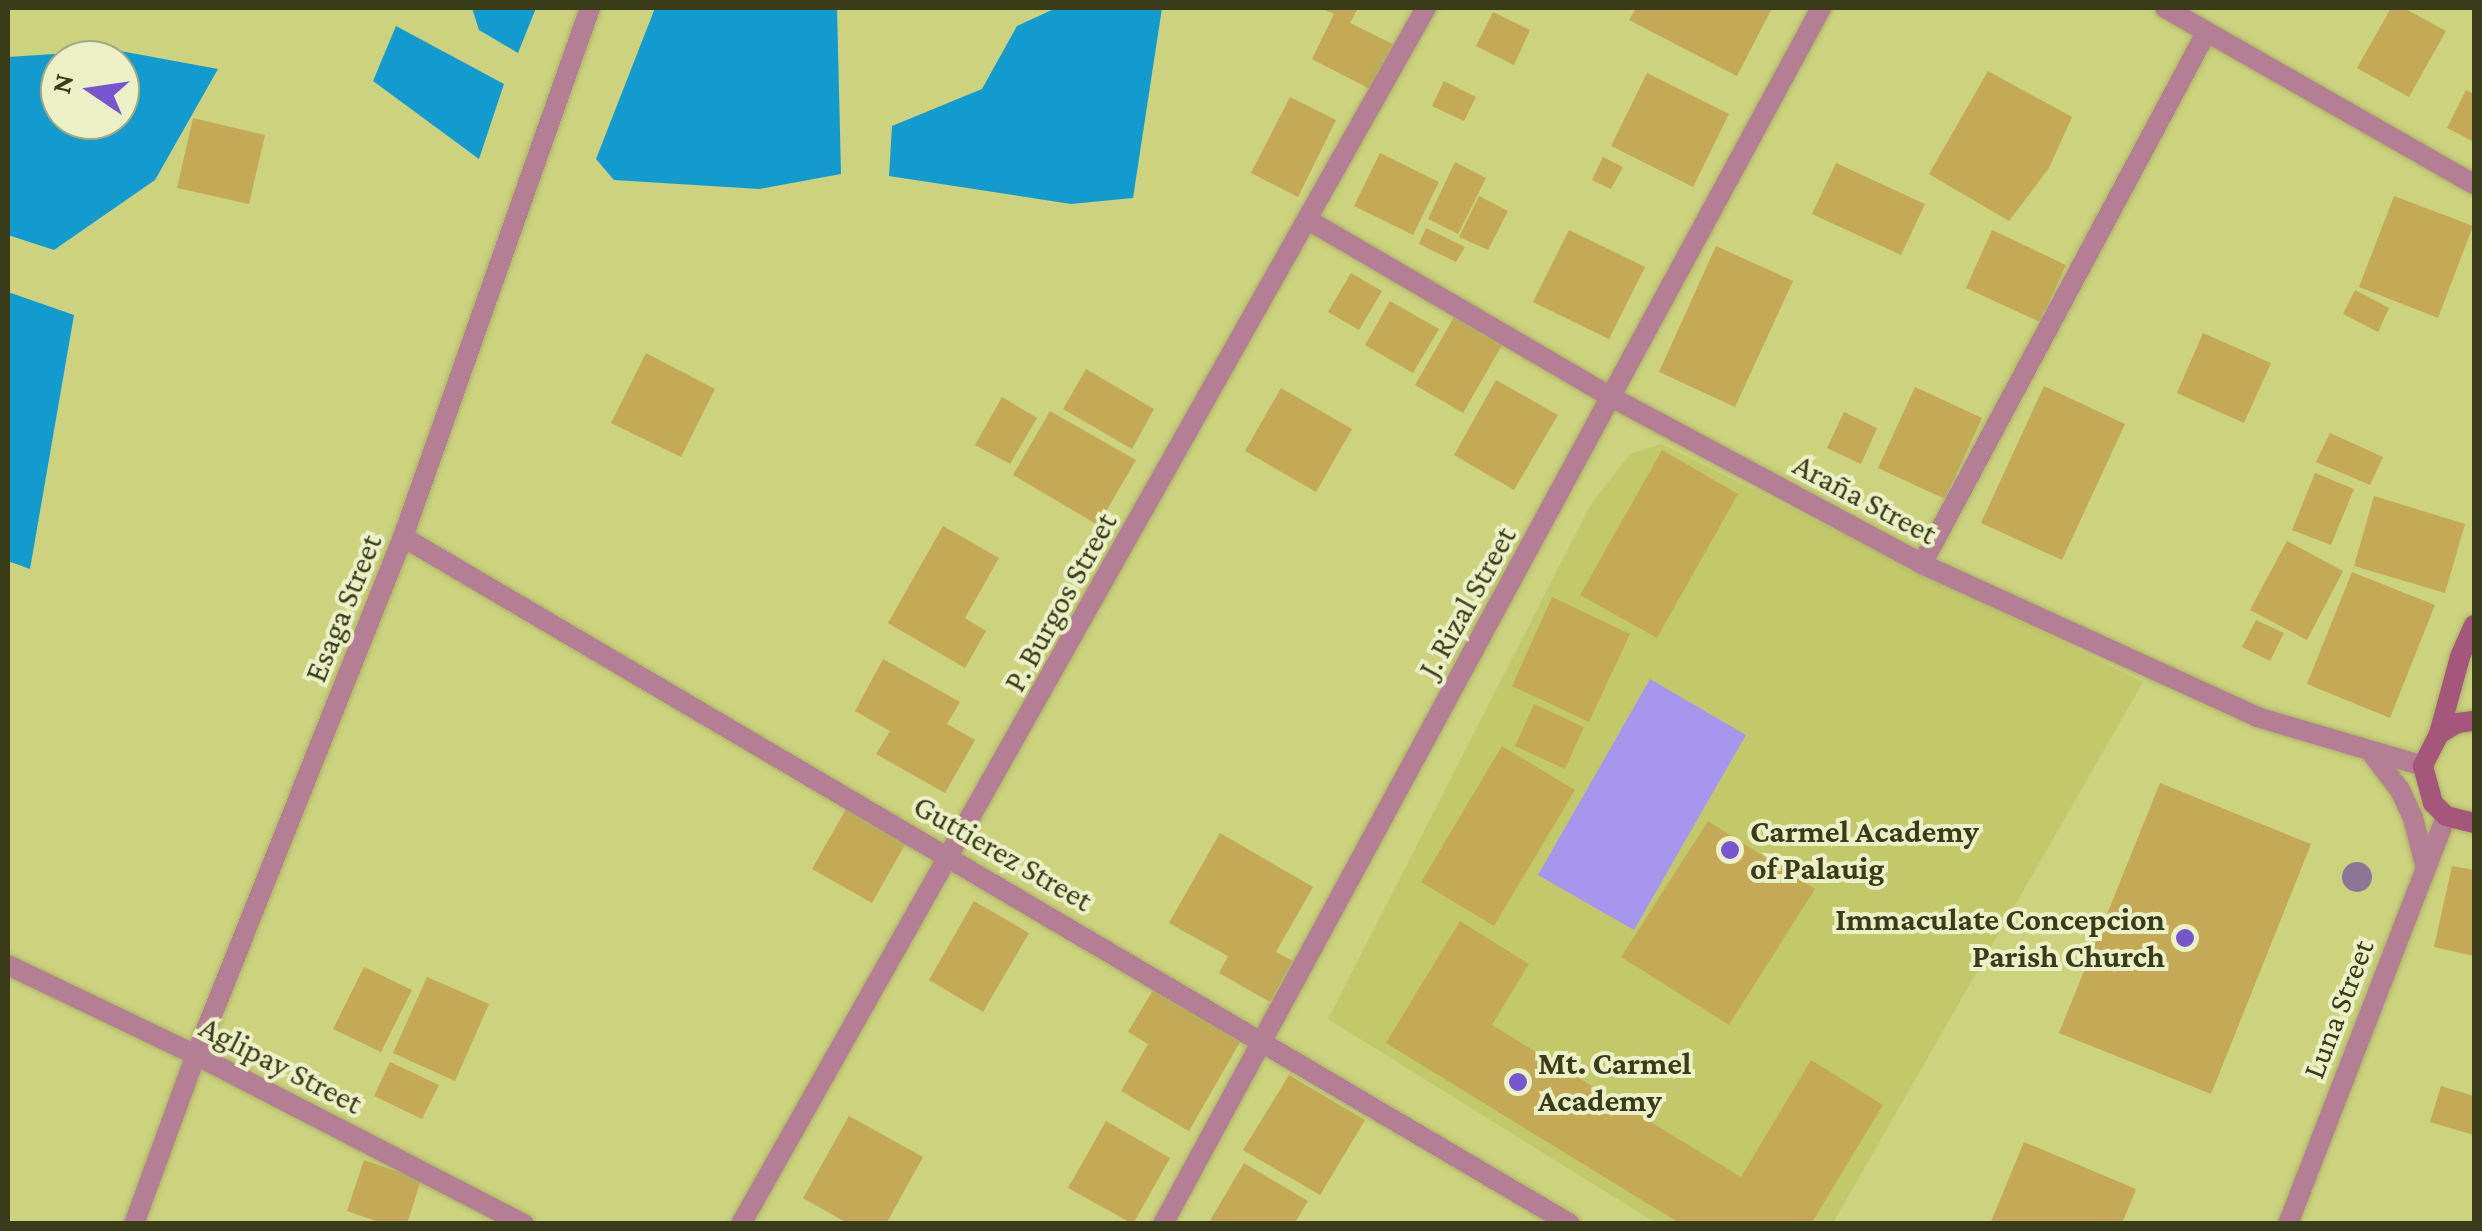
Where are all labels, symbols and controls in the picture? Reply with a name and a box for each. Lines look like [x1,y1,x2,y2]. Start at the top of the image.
north arrow [40,40,140,140]
text: N [45,71,79,96]
street label: Araña Street [1787,445,1943,553]
street label: P. Burgos Street [995,506,1125,698]
street label: J. Rizal Street [1410,520,1524,684]
street label: Esaga Street [296,529,390,687]
street label: Guttierez Street [907,786,1099,920]
place label: Carmel Academy of Palauig [1750,813,1979,888]
marker: Carmel Academy of Palauig [1719,839,1741,861]
place label: Immaculate Concepcion Parish Church [1835,901,2165,976]
marker: Immaculate Concepcion Parish Church [2174,927,2196,949]
street label: Luna Street [2294,934,2382,1084]
street label: Aglipay Street [193,1008,369,1122]
place label: Mt. Carmel Academy [1538,1045,1691,1120]
marker: Mt. Carmel Academy [1507,1071,1529,1093]

